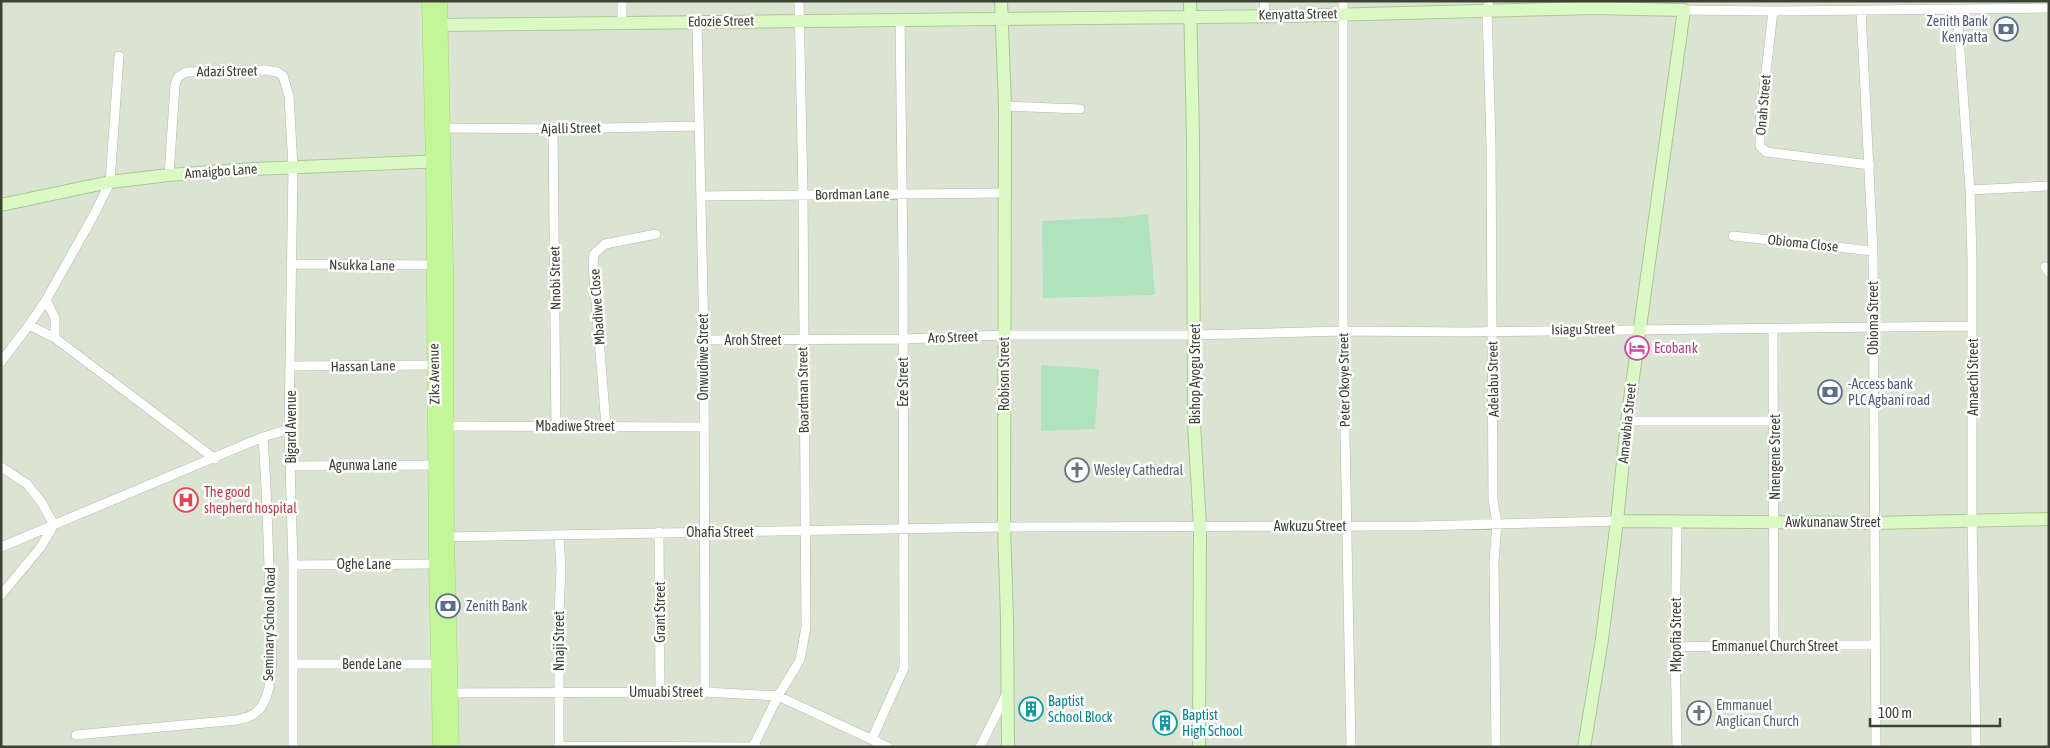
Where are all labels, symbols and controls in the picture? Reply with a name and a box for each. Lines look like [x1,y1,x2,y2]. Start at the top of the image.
street label: Kenyatta Street [1258,5,1338,23]
street label: Edozie Street [688,12,754,30]
place label: Zenith Bank Kenyatta [1926,13,1988,45]
bank icon: Zenith Bank Kenyatta [1993,16,2019,42]
street label: Adazi Street [196,62,258,80]
street label: Onah Street [1752,74,1774,136]
street label: Ajalli Street [541,119,601,137]
street label: Amaigbo Lane [184,160,258,182]
street label: Bordman Lane [815,185,889,203]
street label: Obioma Close [1767,231,1839,255]
street label: Nnobi Street [546,246,564,310]
street label: Nsukka Lane [329,256,395,274]
street label: Mbadiwe Close [586,268,608,346]
street label: Obioma Street [1865,281,1881,355]
street label: Onwudiwe Street [695,313,711,401]
street label: Isiagu Street [1551,320,1615,338]
street label: Bishop Ayogu Street [1187,323,1203,425]
street label: Aro Street [928,328,978,346]
street label: Aroh Street [725,332,782,348]
street label: Peter Okoye Street [1335,333,1353,427]
hotel icon: Ecobank [1624,335,1650,361]
street label: Robison Street [996,337,1012,411]
street label: Amaechi Street [1965,338,1981,416]
place label: Ecobank [1654,340,1698,356]
street label: Adelabu Street [1484,341,1502,417]
street label: Ziks Avenue [425,343,443,405]
street label: Boardman Street [794,347,812,433]
street label: Hassan Lane [330,357,396,375]
street label: Eze Street [895,357,911,407]
place label: -Access bank PLC Agbani road [1848,376,1930,408]
bank icon: -Access bank PLC Agbani road [1817,379,1843,405]
street label: Amawbia Street [1615,382,1639,464]
street label: Bigard Avenue [283,390,299,464]
street label: Nnengene Street [1767,414,1783,500]
street label: Mbadiwe Street [535,418,615,434]
street label: Agunwa Lane [329,457,397,473]
church icon: Wesley Cathedral [1064,457,1090,483]
place label: Wesley Cathedral [1094,462,1183,478]
place label: The good shepherd hospital [204,484,297,516]
hospital icon: The good shepherd hospital [173,487,199,513]
street label: Awkunanaw Street [1785,514,1881,530]
street label: Awkuzu Street [1274,518,1346,534]
street label: Ohafia Street [686,524,754,540]
street label: Oghe Lane [337,556,391,572]
street label: Seminary School Road [260,567,278,681]
street label: Grant Street [652,581,668,643]
bank icon: Zenith Bank [435,593,461,619]
place label: Zenith Bank [466,598,528,614]
street label: Mkpofia Street [1668,598,1684,672]
street label: Nnaji Street [551,611,567,671]
street label: Emmanuel Church Street [1712,638,1838,654]
street label: Bende Lane [342,656,402,672]
street label: Umuabi Street [629,684,703,700]
place label: Baptist School Block [1048,693,1113,725]
building icon: Baptist School Block [1018,696,1044,722]
scale bar [1870,696,2000,728]
place label: Emmanuel Anglican Church [1716,697,1799,729]
church icon: Emmanuel Anglican Church [1686,700,1712,726]
text: 100 m [1878,704,1912,721]
place label: Baptist High School [1182,707,1243,739]
building icon: Baptist High School [1152,710,1178,736]

